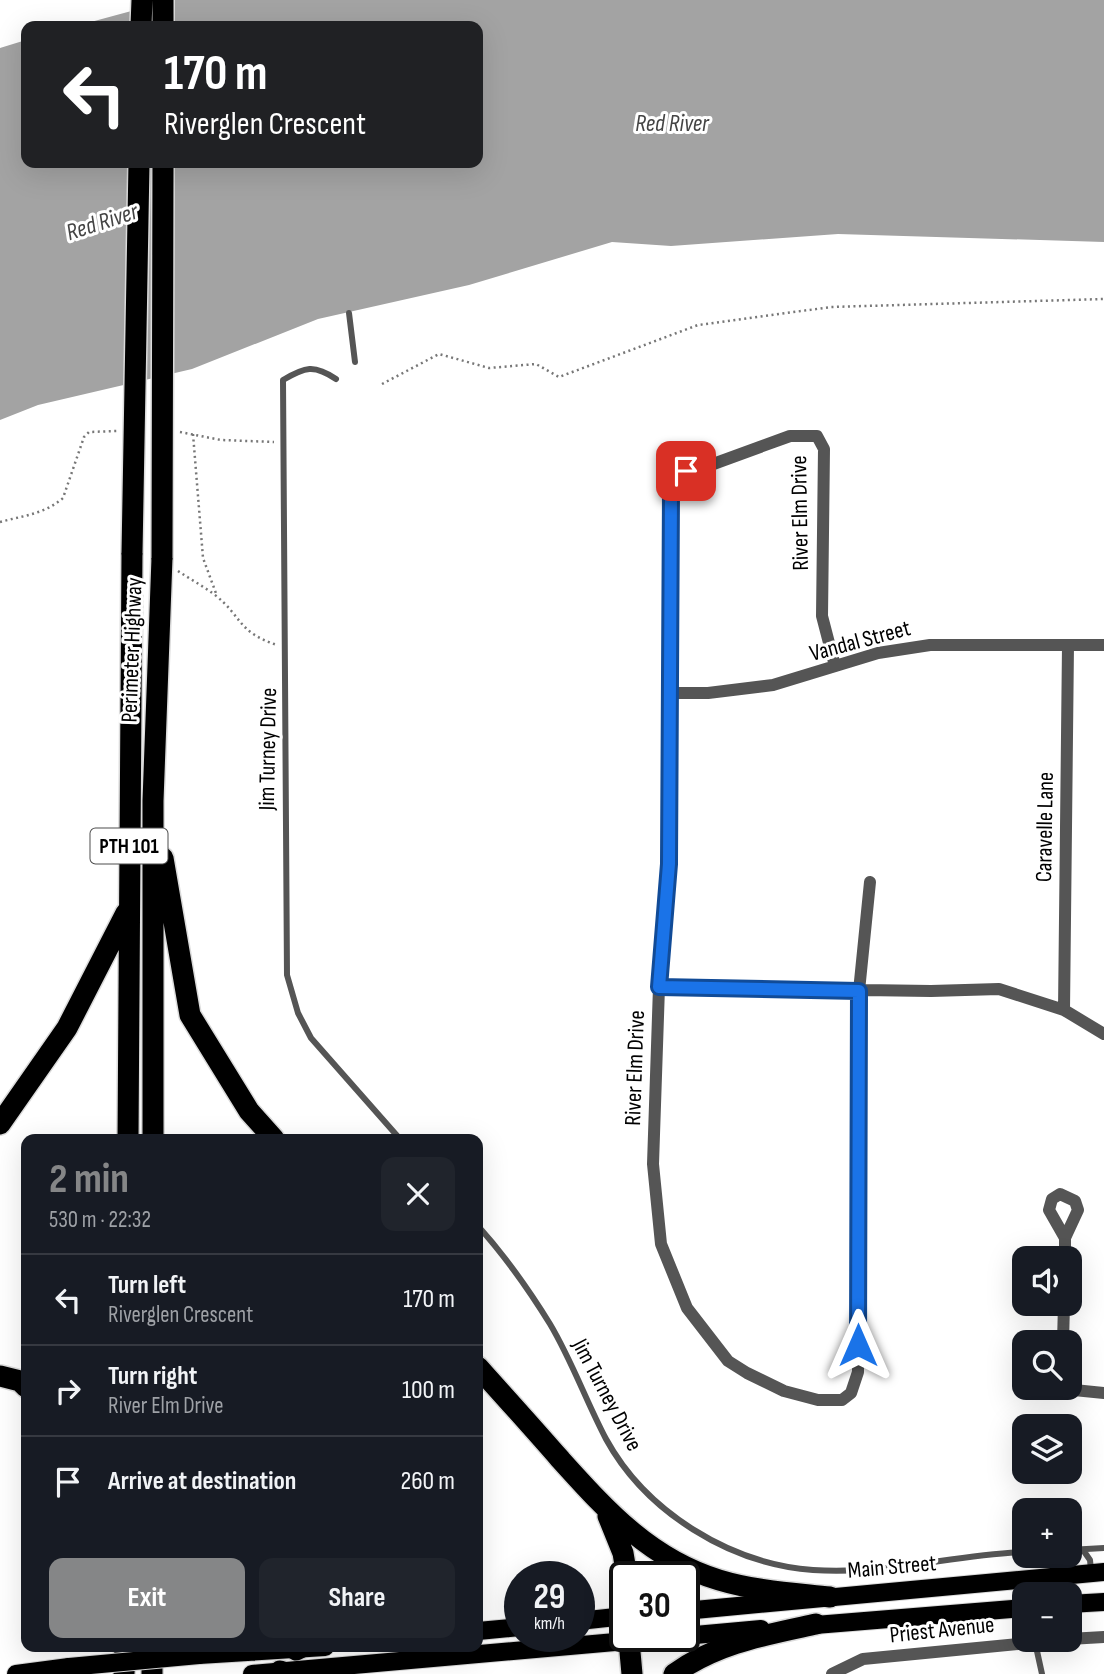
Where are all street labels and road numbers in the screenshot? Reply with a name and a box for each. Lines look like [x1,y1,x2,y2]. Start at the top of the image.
street label: River Elm Drive [785,455,815,571]
street label: Perimeter Highway [115,577,149,723]
street label: Vandal Street [807,614,913,668]
street label: Jim Turney Drive [253,687,283,812]
street label: Caravelle Lane [1030,772,1060,882]
road number: PTH 101 [90,828,168,864]
street label: River Elm Drive [619,1010,651,1126]
street label: Jim Turney Drive [565,1333,648,1456]
street label: Main Street [847,1549,937,1585]
street label: Priest Avenue [888,1611,996,1649]

